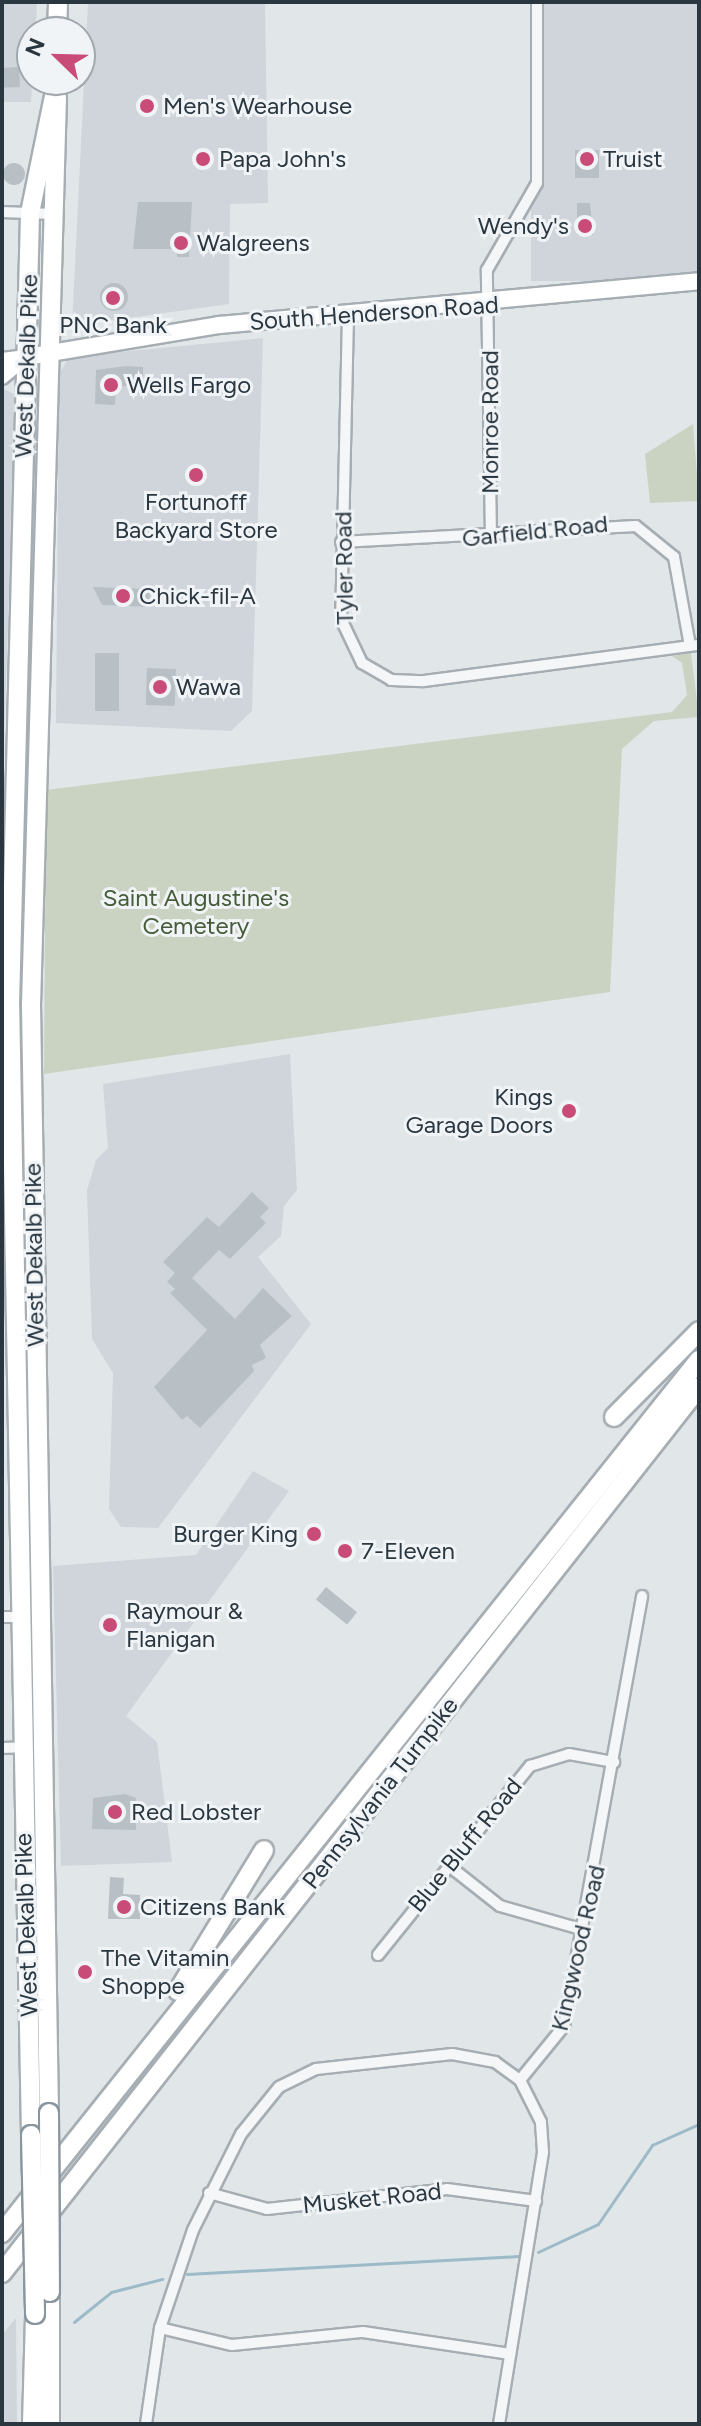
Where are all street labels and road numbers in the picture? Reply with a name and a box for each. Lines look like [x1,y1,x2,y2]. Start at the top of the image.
street label: West Dekalb Pike [8,274,44,458]
street label: South Henderson Road [248,290,500,336]
street label: Monroe Road [476,350,504,494]
street label: Garfield Road [461,509,609,553]
street label: Tyler Road [329,511,359,625]
street label: West Dekalb Pike [18,1163,50,1347]
street label: Pennsylvania Turnpike [296,1691,464,1895]
street label: Blue Bluff Road [402,1772,528,1918]
street label: West Dekalb Pike [8,1833,44,2017]
street label: Kingwood Road [545,1862,611,2034]
street label: Musket Road [301,2176,443,2220]

